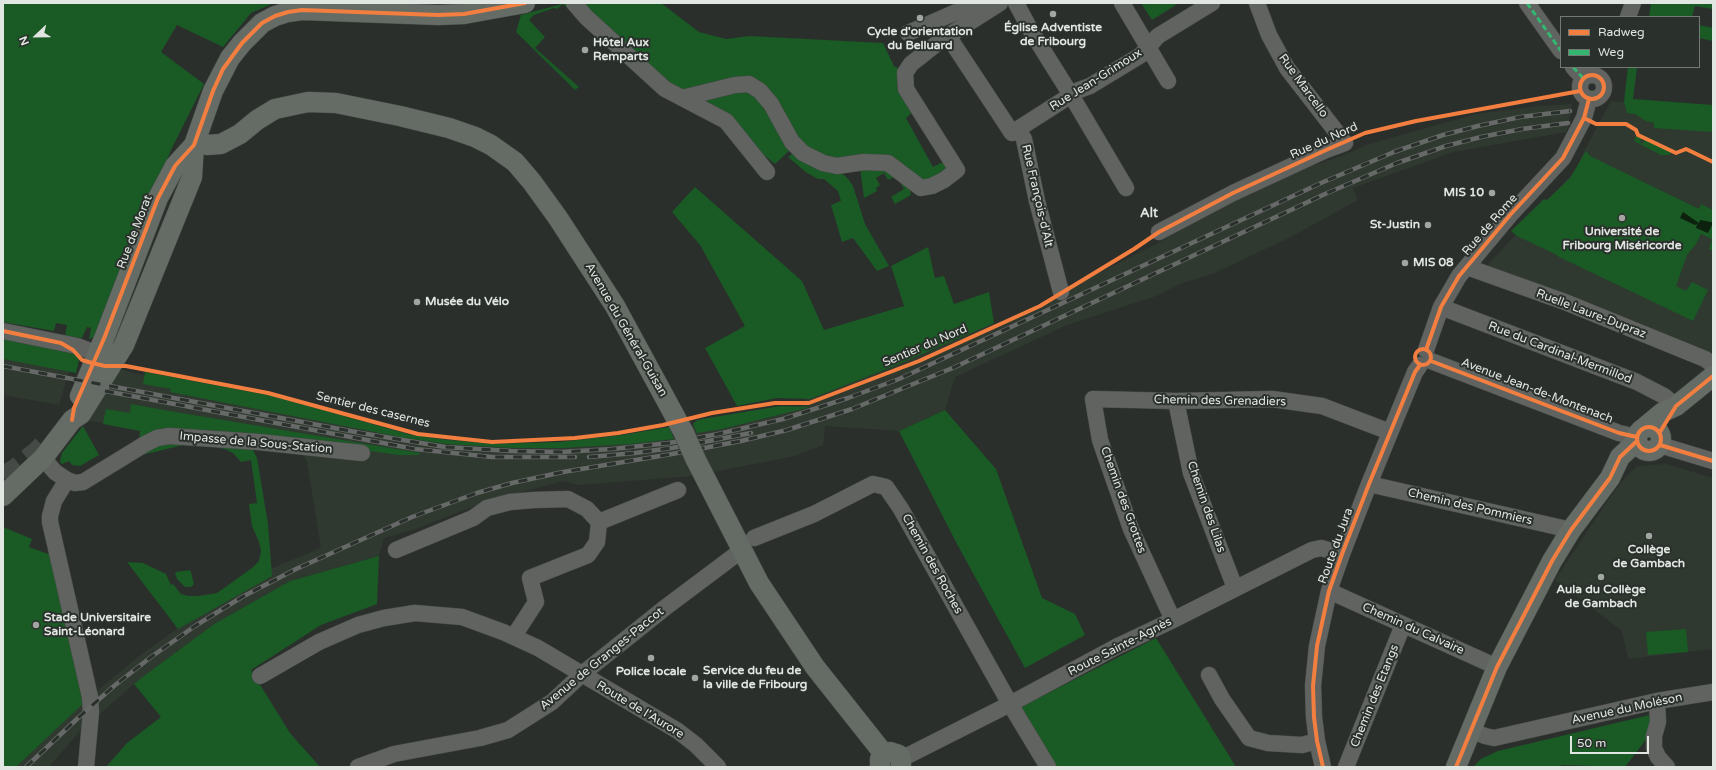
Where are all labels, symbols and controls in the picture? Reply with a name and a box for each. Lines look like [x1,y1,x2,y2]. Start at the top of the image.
marker: Église Adventiste de Fribourg [1048,9,1058,19]
marker: Cycle d'orientation du Belluard [915,13,925,23]
north arrow [16,16,56,56]
legend [1560,16,1700,68]
place label: Église Adventiste de Fribourg [1004,21,1102,49]
place label: Cycle d'orientation du Belluard [867,25,973,53]
text: Radweg [1598,25,1645,39]
text: N [17,34,32,47]
place label: Hôtel Aux Remparts [593,36,649,64]
marker: Hôtel Aux Remparts [580,45,590,55]
text: Weg [1598,45,1624,59]
street label: Rue Jean-Grimoux [1047,46,1145,114]
street label: Rue Marcello [1275,51,1331,121]
street label: Rue du Nord [1288,120,1360,162]
street label: Rue François-d'Alt [1018,143,1056,249]
place label: MIS 10 [1443,186,1484,200]
marker: MIS 10 [1487,188,1497,198]
street label: Rue de Rome [1459,191,1521,259]
street label: Rue de Morat [114,193,156,271]
district label: Alt [1140,206,1158,222]
marker: Université de Fribourg Miséricorde [1617,213,1627,223]
place label: St-Justin [1370,218,1420,232]
marker: St-Justin [1423,220,1433,230]
place label: Université de Fribourg Miséricorde [1563,225,1681,253]
place label: MIS 08 [1413,256,1454,270]
marker: MIS 08 [1400,258,1410,268]
street label: Avenue du Général-Guisan [582,261,670,399]
street label: Ruelle Laure-Dupraz [1534,286,1648,342]
place label: Musée du Vélo [425,295,509,309]
marker: Musée du Vélo [412,297,422,307]
street label: Rue du Cardinal-Mermillod [1486,319,1634,387]
street label: Sentier du Nord [881,322,969,370]
street label: Avenue Jean-de-Montenach [1459,355,1615,427]
street label: Sentier des casernes [315,389,431,431]
street label: Chemin des Grenadiers [1154,393,1286,409]
street label: Impasse de la Sous-Station [179,429,333,457]
street label: Chemin des Grottes [1097,445,1149,555]
street label: Chemin des Lilas [1184,460,1228,554]
street label: Chemin des Pommiers [1406,486,1534,528]
street label: Route du Jura [1316,506,1356,586]
street label: Chemin des Roches [899,511,965,617]
marker: Collège de Gambach [1644,531,1654,541]
place label: Collège de Gambach [1613,543,1685,571]
marker: Aula du Collège de Gambach [1596,572,1606,582]
place label: Aula du Collège de Gambach [1556,583,1646,611]
street label: Chemin du Calvaire [1360,600,1466,658]
street label: Avenue de Granges-Paccot [537,605,667,713]
place label: Stade Universitaire Saint-Léonard [44,611,151,639]
street label: Route Sainte-Agnès [1066,615,1174,679]
marker: Stade Universitaire Saint-Léonard [31,620,41,630]
street label: Chemin des Etangs [1348,643,1402,749]
marker: Police locale [646,653,656,663]
place label: Service du feu de la ville de Fribourg [703,664,807,692]
place label: Police locale [616,665,686,679]
marker: Service du feu de la ville de Fribourg [690,673,700,683]
street label: Route de l'Aurore [594,678,686,742]
street label: Avenue du Moléson [1570,690,1684,728]
scale bar [1572,728,1651,754]
text: 50 m [1577,736,1606,750]

